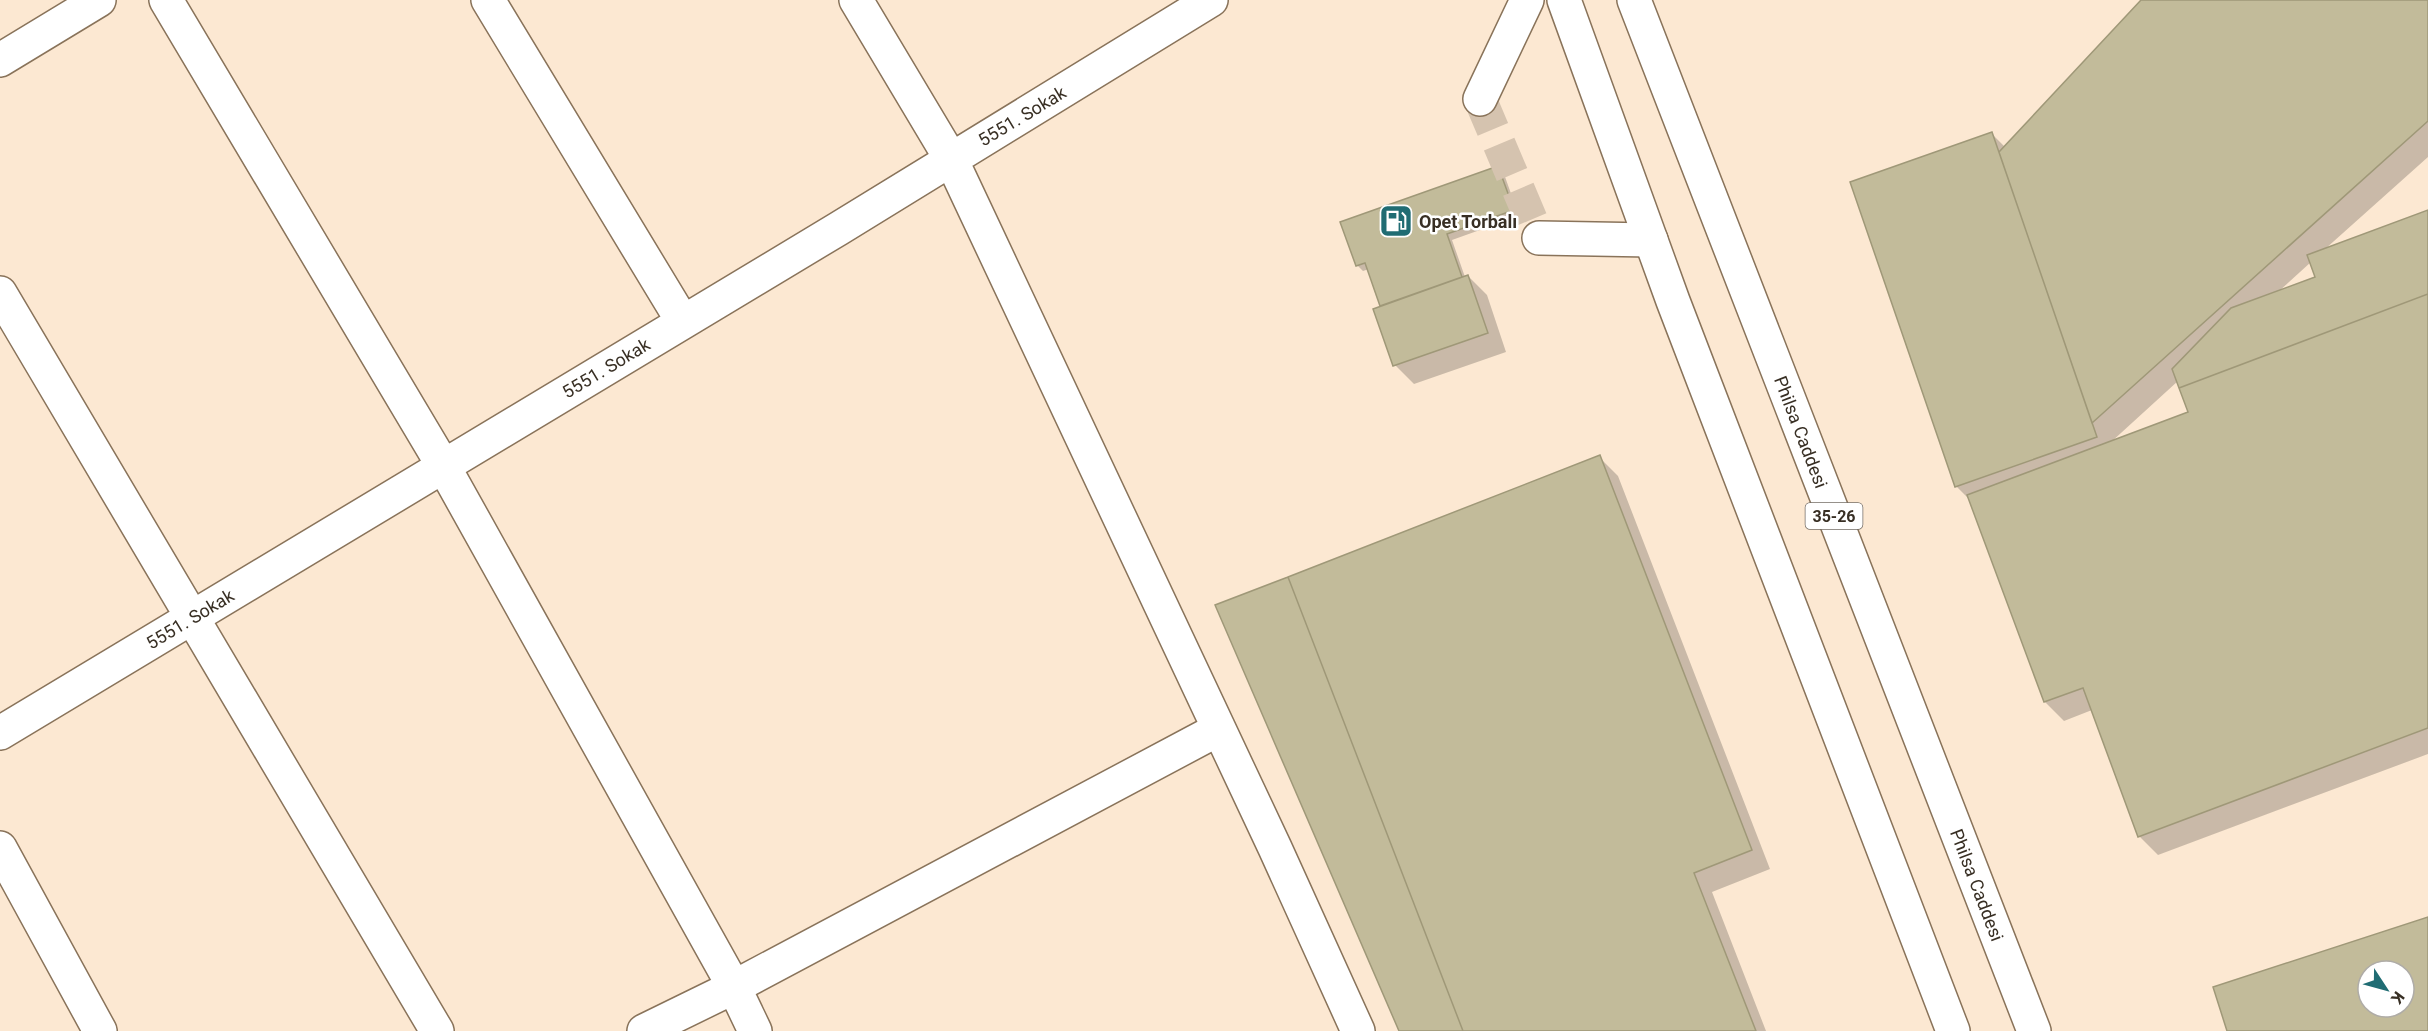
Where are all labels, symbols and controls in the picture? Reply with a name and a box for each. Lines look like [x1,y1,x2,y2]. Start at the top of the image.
street label: 5551. Sokak [974,81,1070,150]
fuel station icon: Opet Torbalı [1378,203,1414,239]
place label: Opet Torbalı [1419,211,1517,232]
street label: 5551. Sokak [558,333,654,402]
street label: Philsa Caddesi [1770,373,1832,491]
road number: 35-26 [1806,503,1862,529]
street label: 5551. Sokak [142,584,238,653]
street label: Philsa Caddesi [1946,826,2008,944]
north arrow [2356,959,2416,1019]
text: K [2387,988,2408,1008]

